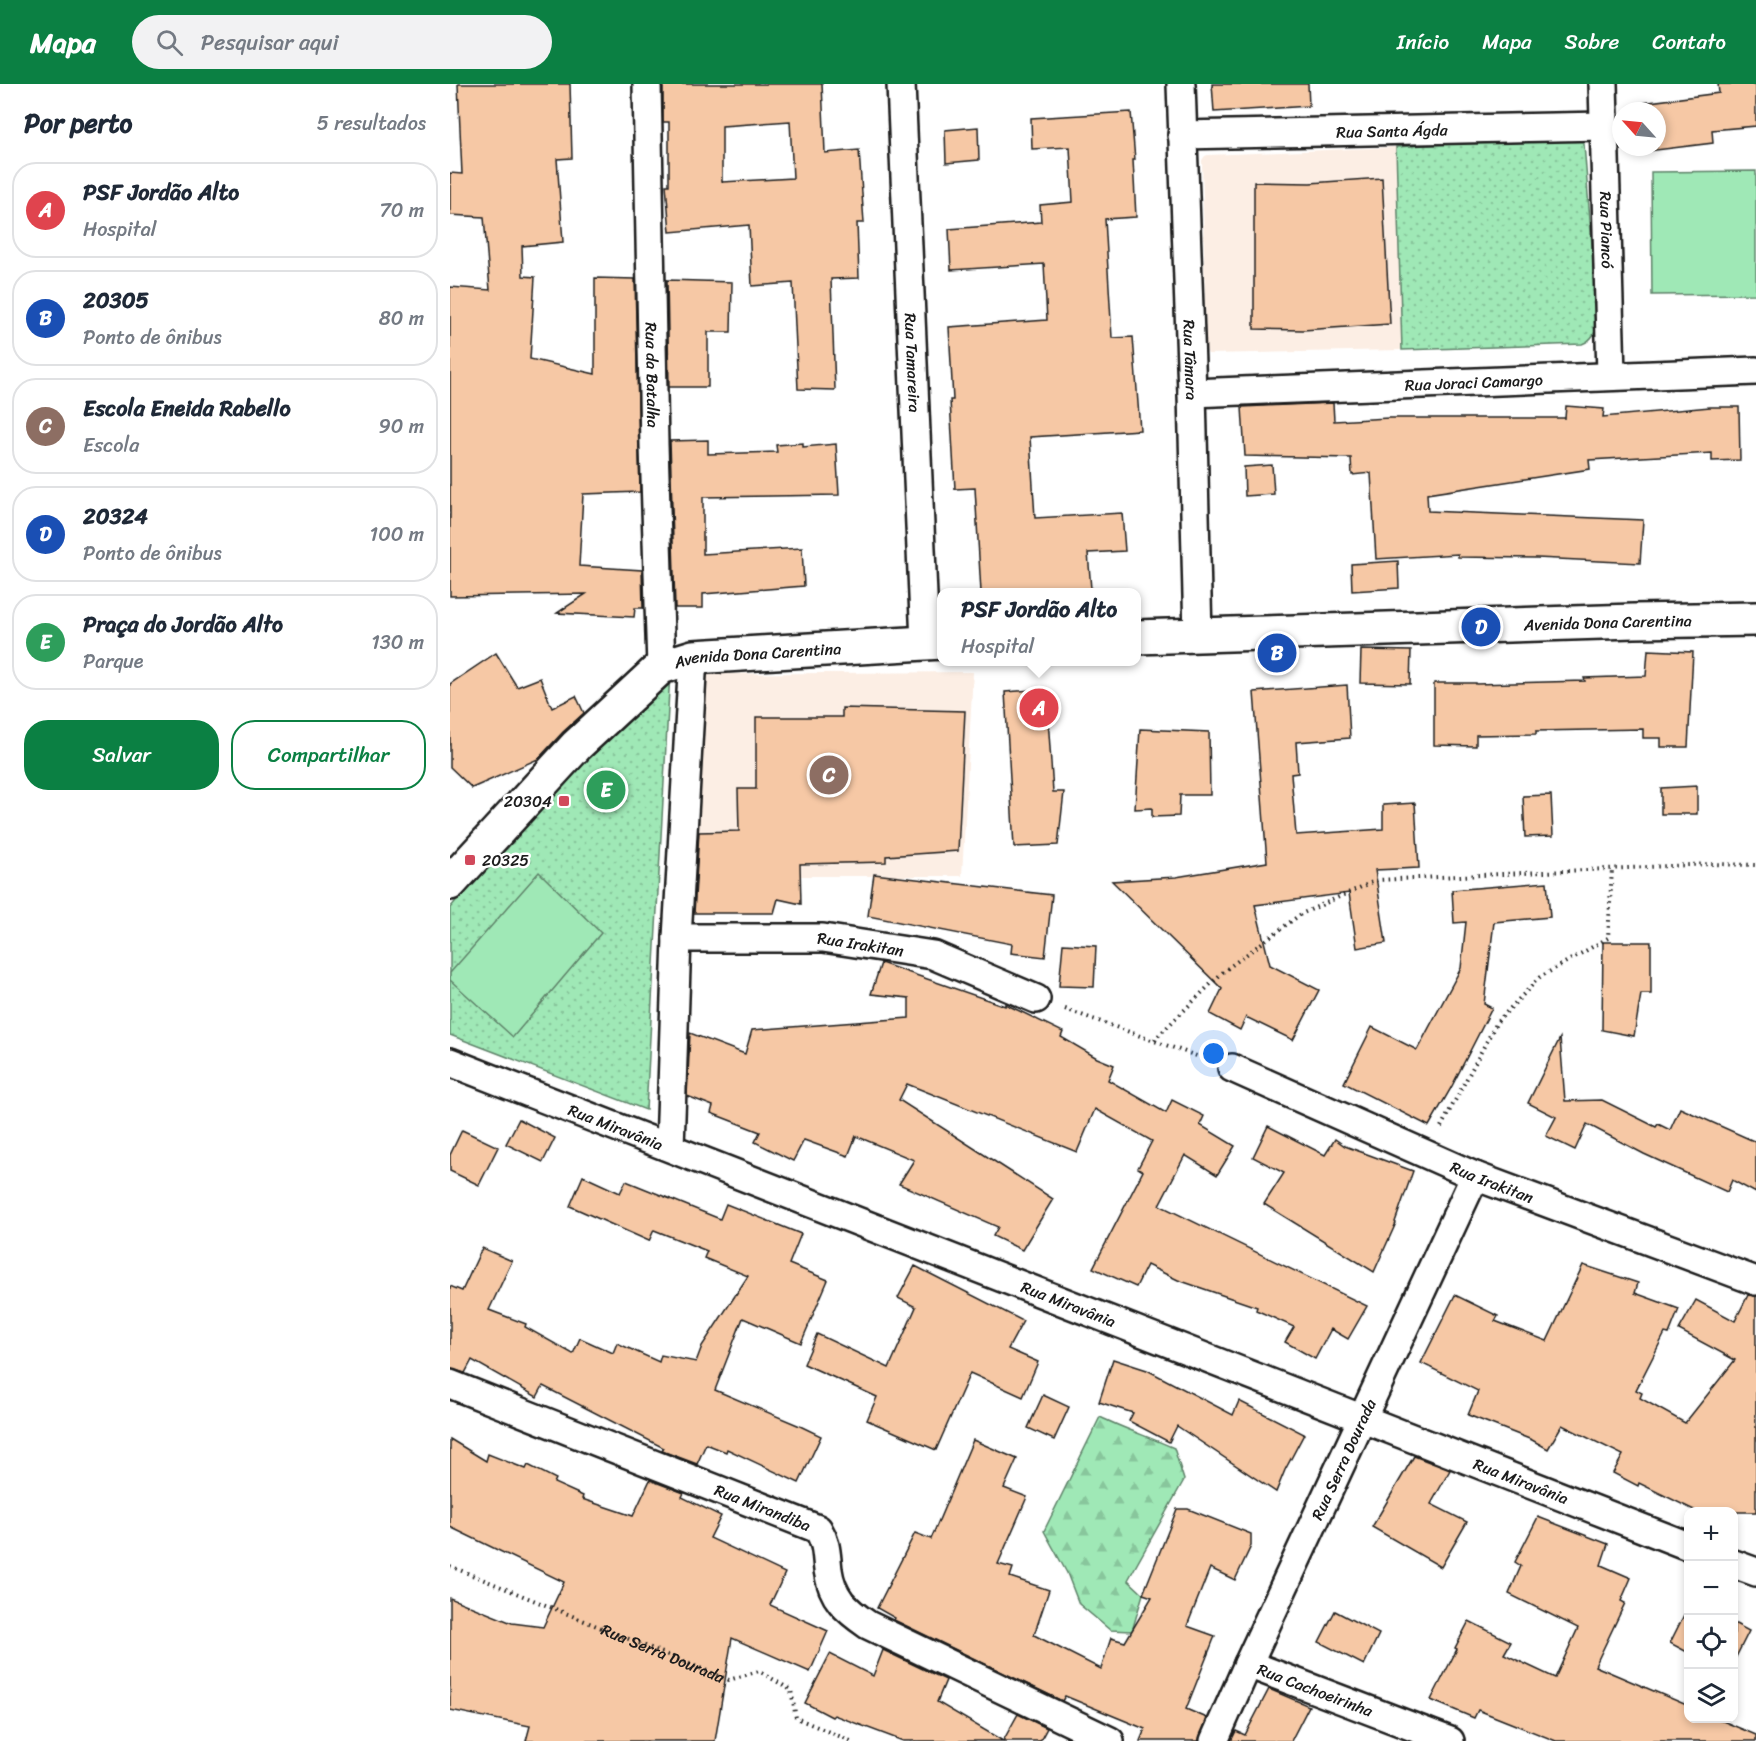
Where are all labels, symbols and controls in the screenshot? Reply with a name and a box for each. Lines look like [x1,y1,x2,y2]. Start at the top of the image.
search box [132,15,552,69]
text: Mapa [30,18,96,67]
text: Pesquisar aqui [201,23,339,62]
text: Início [1397,23,1449,61]
text: Mapa [1482,23,1532,61]
text: Sobre [1565,23,1619,61]
text: Contato [1652,23,1726,61]
icon: search [153,26,186,59]
text: Por perto [24,100,132,146]
north arrow [1612,102,1666,156]
text: 5 resultados [317,106,426,141]
street label: Rua Santa Ágda [1336,115,1449,147]
text: PSF Jordão Alto [83,173,239,212]
street label: Rua Piancó [1591,191,1622,270]
text: A [39,193,52,228]
text: 70 m [379,193,424,228]
text: Hospital [83,212,156,247]
text: 20305 [83,281,149,320]
text: B [39,301,52,336]
text: 80 m [379,301,424,336]
street label: Rua Tamareira [896,312,929,413]
street label: Rua Tâmara [1174,319,1206,400]
text: Ponto de ônibus [83,320,222,355]
street label: Rua da Batalha [637,322,668,428]
street label: Rua Joraci Camargo [1404,365,1543,400]
text: Escola Eneida Rabello [83,389,291,428]
text: C [39,409,52,444]
text: 90 m [379,409,424,444]
text: Escola [83,428,139,463]
text: 20324 [83,497,148,536]
text: D [40,517,51,552]
text: 100 m [370,517,424,552]
text: Ponto de ônibus [83,536,222,571]
popup [937,588,1141,666]
text: PSF Jordão Alto [961,590,1117,629]
pin: D [1462,604,1500,650]
text: Praça do Jordão Alto [83,605,283,644]
street label: Avenida Dona Carentina [1522,606,1692,640]
text: E [40,625,51,660]
text: 130 m [371,625,424,660]
text: Hospital [961,629,1034,664]
pin: B [1258,630,1296,676]
street label: Avenida Dona Carentina [669,634,842,678]
text: Parque [83,644,143,679]
pin: A [1020,686,1058,730]
button: Salvar [24,720,219,790]
button: Compartilhar [231,720,426,790]
pin: C [810,752,848,798]
pin: E [586,768,626,812]
place label: 20304 [504,787,552,816]
marker: 20304 [557,794,571,808]
place label: 20325 [482,846,529,875]
marker: 20325 [463,853,477,867]
street label: Rua Irakitan [817,924,906,965]
your location [1199,1039,1228,1068]
street label: Rua Miravânia [564,1096,667,1159]
street label: Rua Irakitan [1445,1153,1538,1212]
street label: Rua Miravânia [1016,1273,1120,1336]
street label: Rua Serra Dourada [1303,1393,1385,1525]
street label: Rua Miravânia [1469,1450,1573,1513]
street label: Rua Mirandiba [710,1476,815,1540]
map controls [1684,1507,1738,1723]
button: + [1684,1507,1738,1561]
button: − [1684,1561,1738,1615]
street label: Rua Serra Dourada [597,1615,730,1692]
button: locate [1684,1615,1738,1669]
street label: Rua Cachoeirinha [1253,1655,1378,1726]
button: layers [1684,1669,1738,1723]

